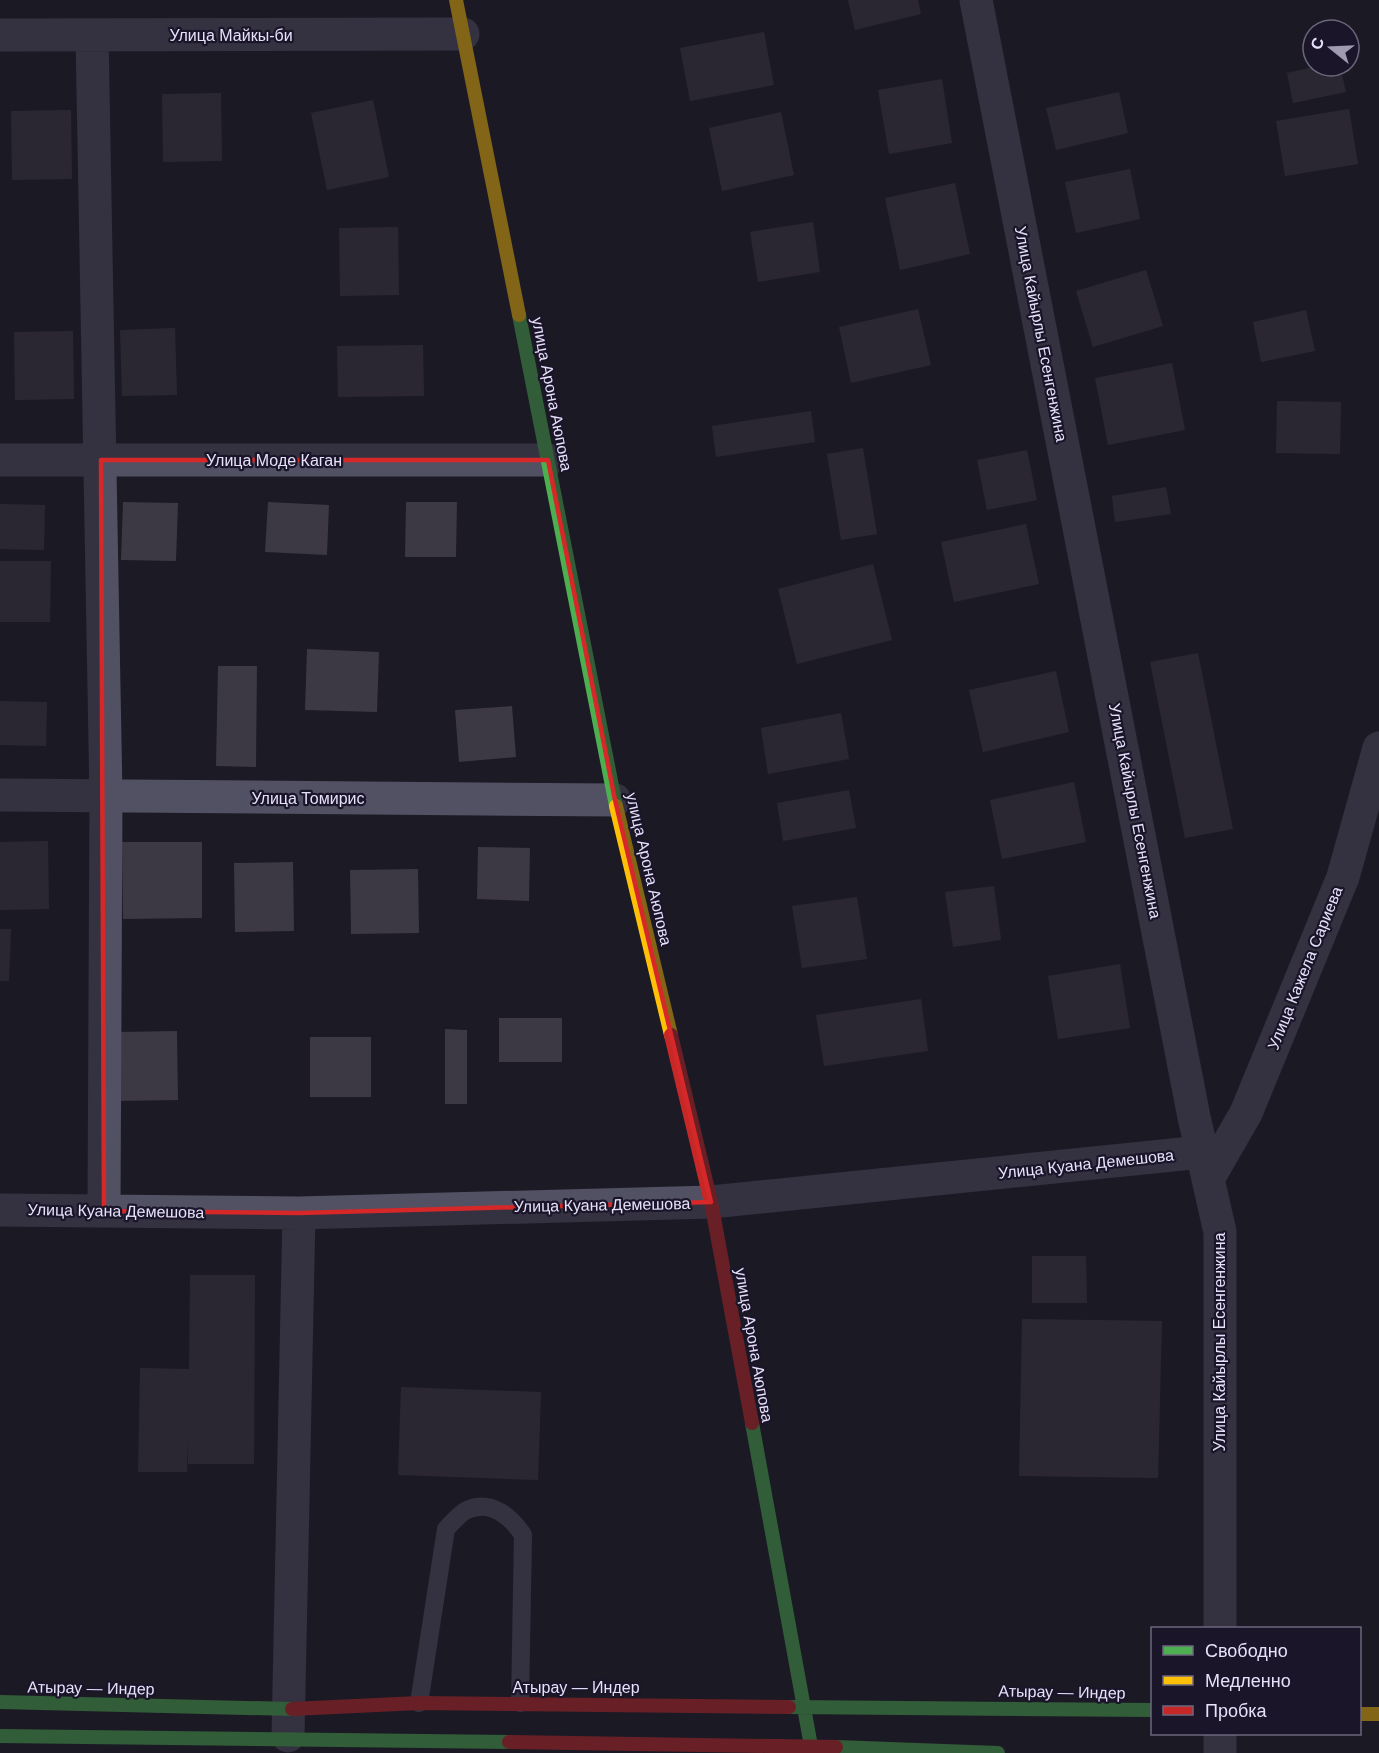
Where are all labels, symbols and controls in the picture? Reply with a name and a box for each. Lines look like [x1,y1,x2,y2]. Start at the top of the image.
north arrow [1301,18,1361,78]
street label: Улица Майкы-би [169,27,293,44]
text: С [1307,35,1327,52]
street label: Улица Кайырлы Есенгенжина [1012,225,1070,443]
street label: улица Арона Аюпова [529,316,575,473]
street label: Улица Моде Каган [206,452,342,469]
street label: Улица Кайырлы Есенгенжина [1106,702,1164,920]
street label: Улица Томирис [251,790,365,807]
street label: улица Арона Аюпова [623,791,675,947]
street label: Улица Кажела Сариева [1264,884,1346,1052]
street label: Улица Куана Демешова [997,1146,1175,1182]
street label: Улица Куана Демешова [514,1195,691,1215]
street label: Улица Куана Демешова [28,1201,205,1221]
street label: Улица Кайырлы Есенгенжина [1211,1232,1228,1451]
street label: улица Арона Аюпова [732,1266,776,1424]
legend [1151,1627,1361,1735]
text: Свободно [1205,1641,1288,1661]
text: Медленно [1205,1671,1291,1691]
street label: Атырау — Индер [27,1678,155,1698]
street label: Атырау — Индер [512,1679,640,1696]
street label: Атырау — Индер [998,1682,1126,1702]
text: Пробка [1205,1701,1268,1721]

